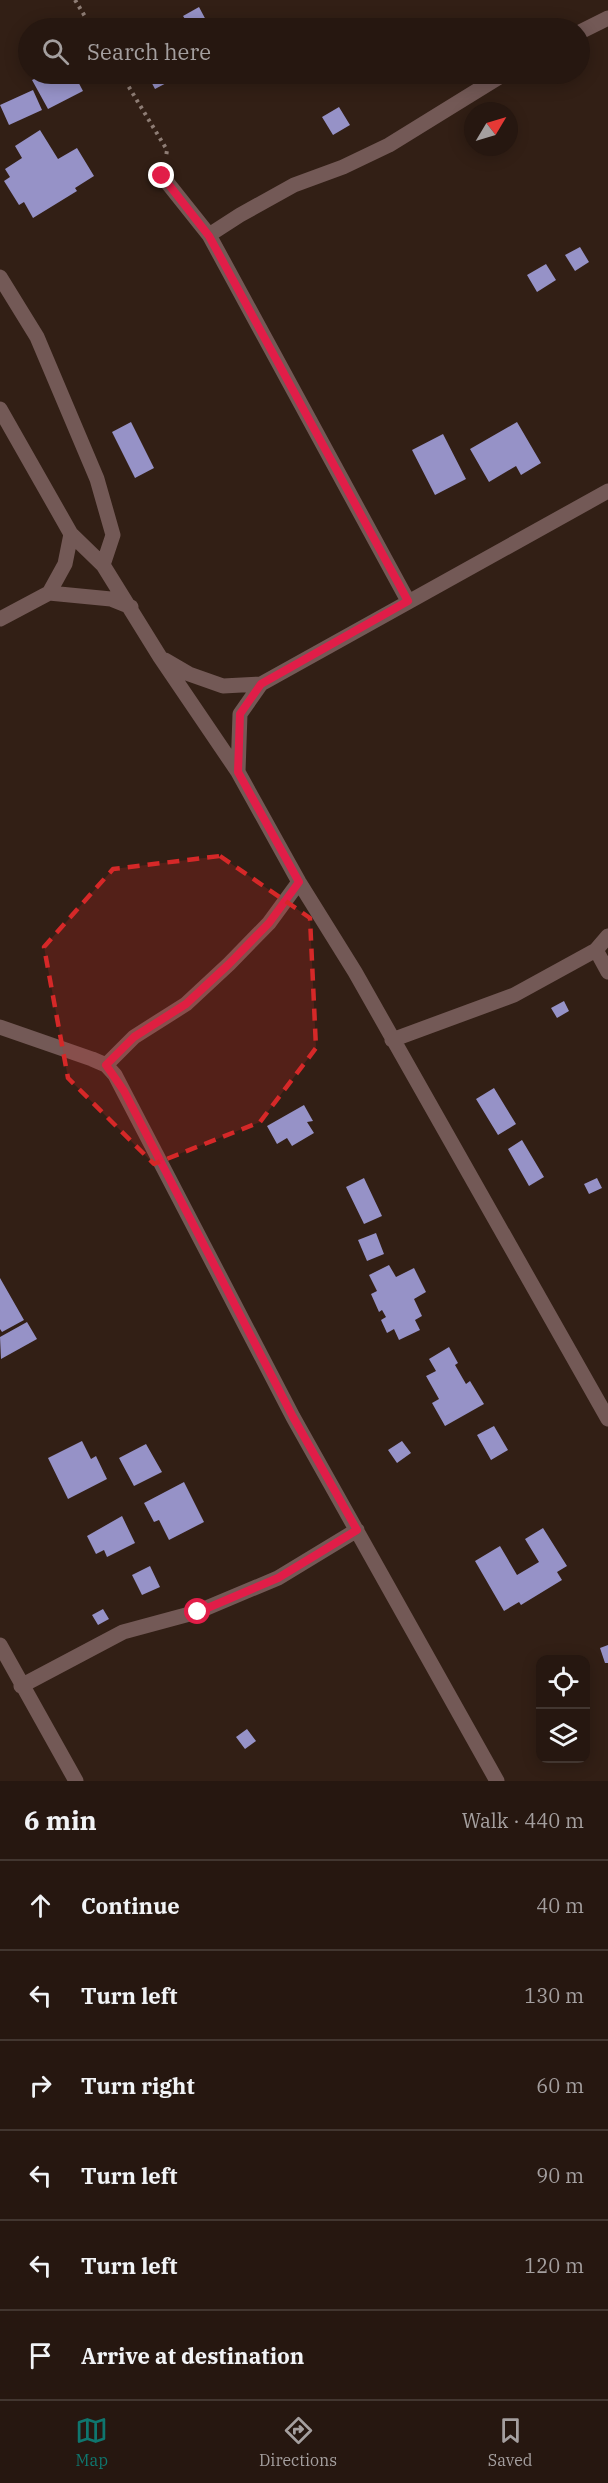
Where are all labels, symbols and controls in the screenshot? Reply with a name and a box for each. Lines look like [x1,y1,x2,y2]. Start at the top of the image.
search box [18,18,590,84]
icon: search [39,35,72,68]
text: Search here [87,37,211,66]
north arrow [464,102,518,156]
route end [148,162,174,188]
route start [184,1598,210,1624]
map controls [536,1655,590,1763]
button: locate [536,1655,590,1709]
button: layers [536,1709,590,1763]
text: 6 min [24,1803,97,1837]
text: Walk · 440 m [462,1807,584,1834]
icon: ahead [24,1889,57,1922]
text: Continue [81,1891,180,1920]
text: 40 m [536,1892,584,1919]
icon: left [24,1979,57,2012]
text: Turn left [81,1981,177,2010]
text: 130 m [524,1982,584,2009]
icon: right [24,2069,57,2102]
text: Turn right [81,2071,195,2100]
text: 60 m [536,2072,584,2099]
icon: left [24,2159,57,2192]
text: Turn left [81,2161,177,2190]
text: 90 m [536,2162,584,2189]
icon: left [24,2249,57,2282]
text: Turn left [81,2251,177,2280]
text: 120 m [524,2252,584,2279]
icon: arrive [24,2339,57,2372]
text: Arrive at destination [81,2341,304,2370]
tab: Map [75,2414,108,2470]
tab: Directions [259,2414,337,2470]
tab: Saved [488,2414,533,2470]

